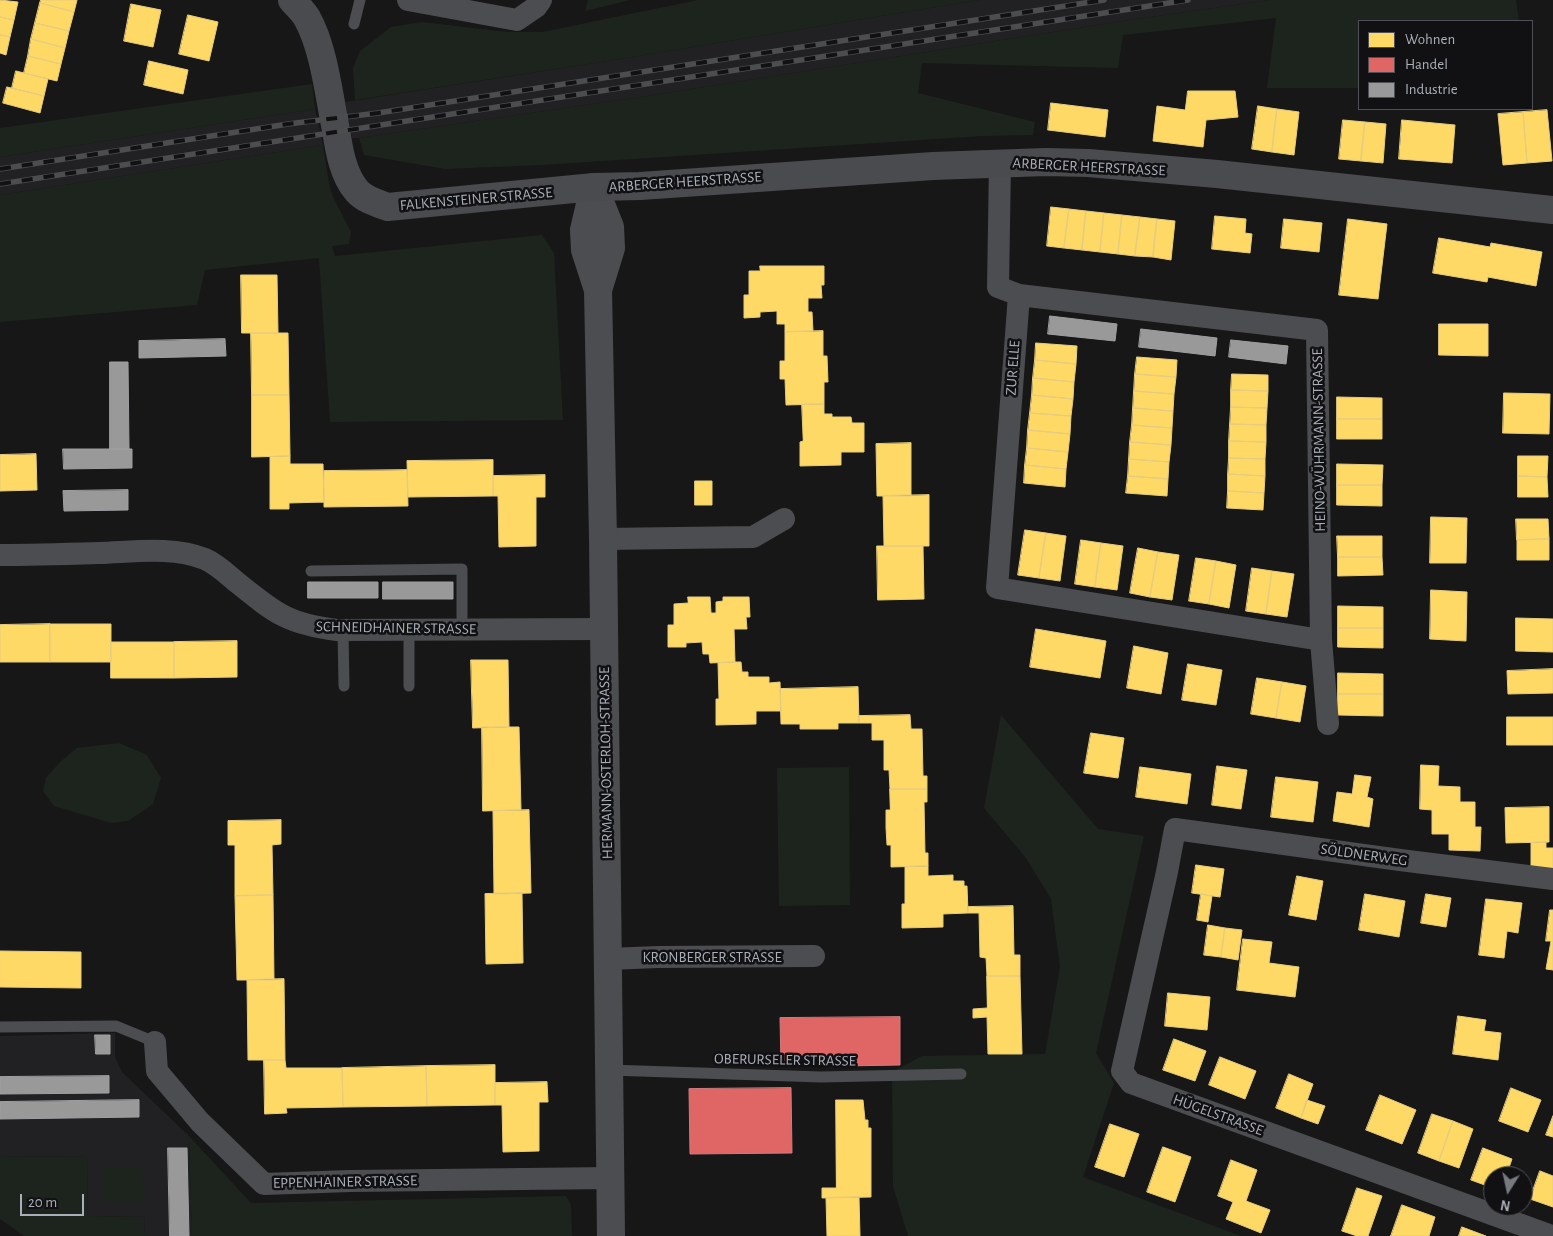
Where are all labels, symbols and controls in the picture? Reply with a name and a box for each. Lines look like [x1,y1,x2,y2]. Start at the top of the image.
legend [1358,20,1533,110]
text: Wohnen [1405,32,1455,47]
text: Handel [1405,57,1448,72]
text: Industrie [1405,82,1458,97]
street label: ARBERGER HEERSTRASSE [1012,154,1166,180]
street label: ARBERGER HEERSTRASSE [608,168,762,196]
street label: FALKENSTEINER STRASSE [399,183,553,215]
street label: ZUR ELLE [1002,340,1024,396]
street label: HEINO-WÜHRMANN-STRASSE [1308,348,1330,532]
street label: SCHNEIDHAINER STRASSE [316,618,476,638]
street label: HERMANN-OSTERLOH-STRASSE [595,667,617,859]
street label: SÖLDNERWEG [1319,840,1409,870]
street label: KRONBERGER STRASSE [642,948,782,966]
street label: OBERURSELER STRASSE [714,1050,856,1070]
street label: HÜGELSTRASSE [1170,1090,1266,1140]
north arrow [1483,1166,1533,1216]
street label: EPPENHAINER STRASSE [273,1172,417,1192]
scale bar [22,1184,86,1216]
text: 20 m [28,1195,57,1210]
text: N [1500,1197,1512,1213]

